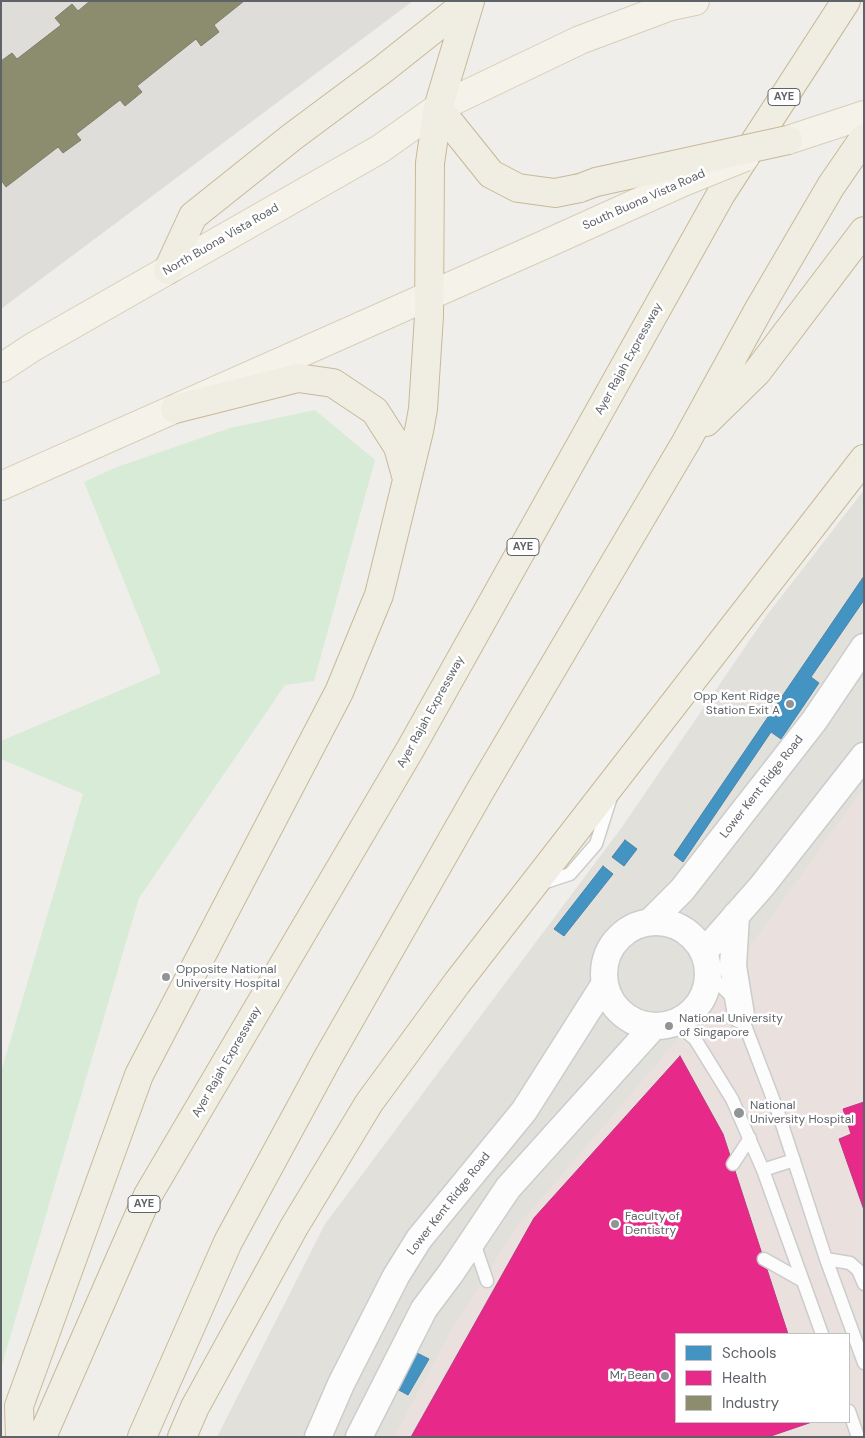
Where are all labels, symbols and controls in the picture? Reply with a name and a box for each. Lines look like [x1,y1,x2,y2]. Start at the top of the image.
road number: AYE [768,88,800,105]
street label: South Buona Vista Road [580,166,708,234]
street label: North Buona Vista Road [160,201,282,279]
street label: Ayer Rajah Expressway [592,300,666,418]
road number: AYE [507,538,539,556]
street label: Ayer Rajah Expressway [394,653,468,771]
place label: Opp Kent Ridge Station Exit A [693,690,780,718]
marker: Opp Kent Ridge Station Exit A [784,698,796,710]
street label: Lower Kent Ridge Road [717,733,807,841]
place label: Opposite National University Hospital [176,963,280,991]
marker: Opposite National University Hospital [160,971,172,983]
street label: Ayer Rajah Expressway [189,1004,265,1120]
place label: National University of Singapore [679,1012,783,1040]
marker: National University of Singapore [663,1020,675,1032]
place label: National University Hospital [750,1099,854,1127]
marker: National University Hospital [732,1106,746,1120]
street label: Lower Kent Ridge Road [404,1150,494,1258]
road number: AYE [128,1196,160,1212]
place label: Faculty of Dentistry [625,1210,680,1238]
marker: Faculty of Dentistry [609,1218,621,1230]
legend [675,1333,850,1423]
text: Schools [722,1343,777,1363]
text: Health [722,1368,767,1388]
place label: Mr Bean [610,1369,655,1383]
marker: Mr Bean [659,1370,671,1382]
text: Industry [722,1393,779,1413]

